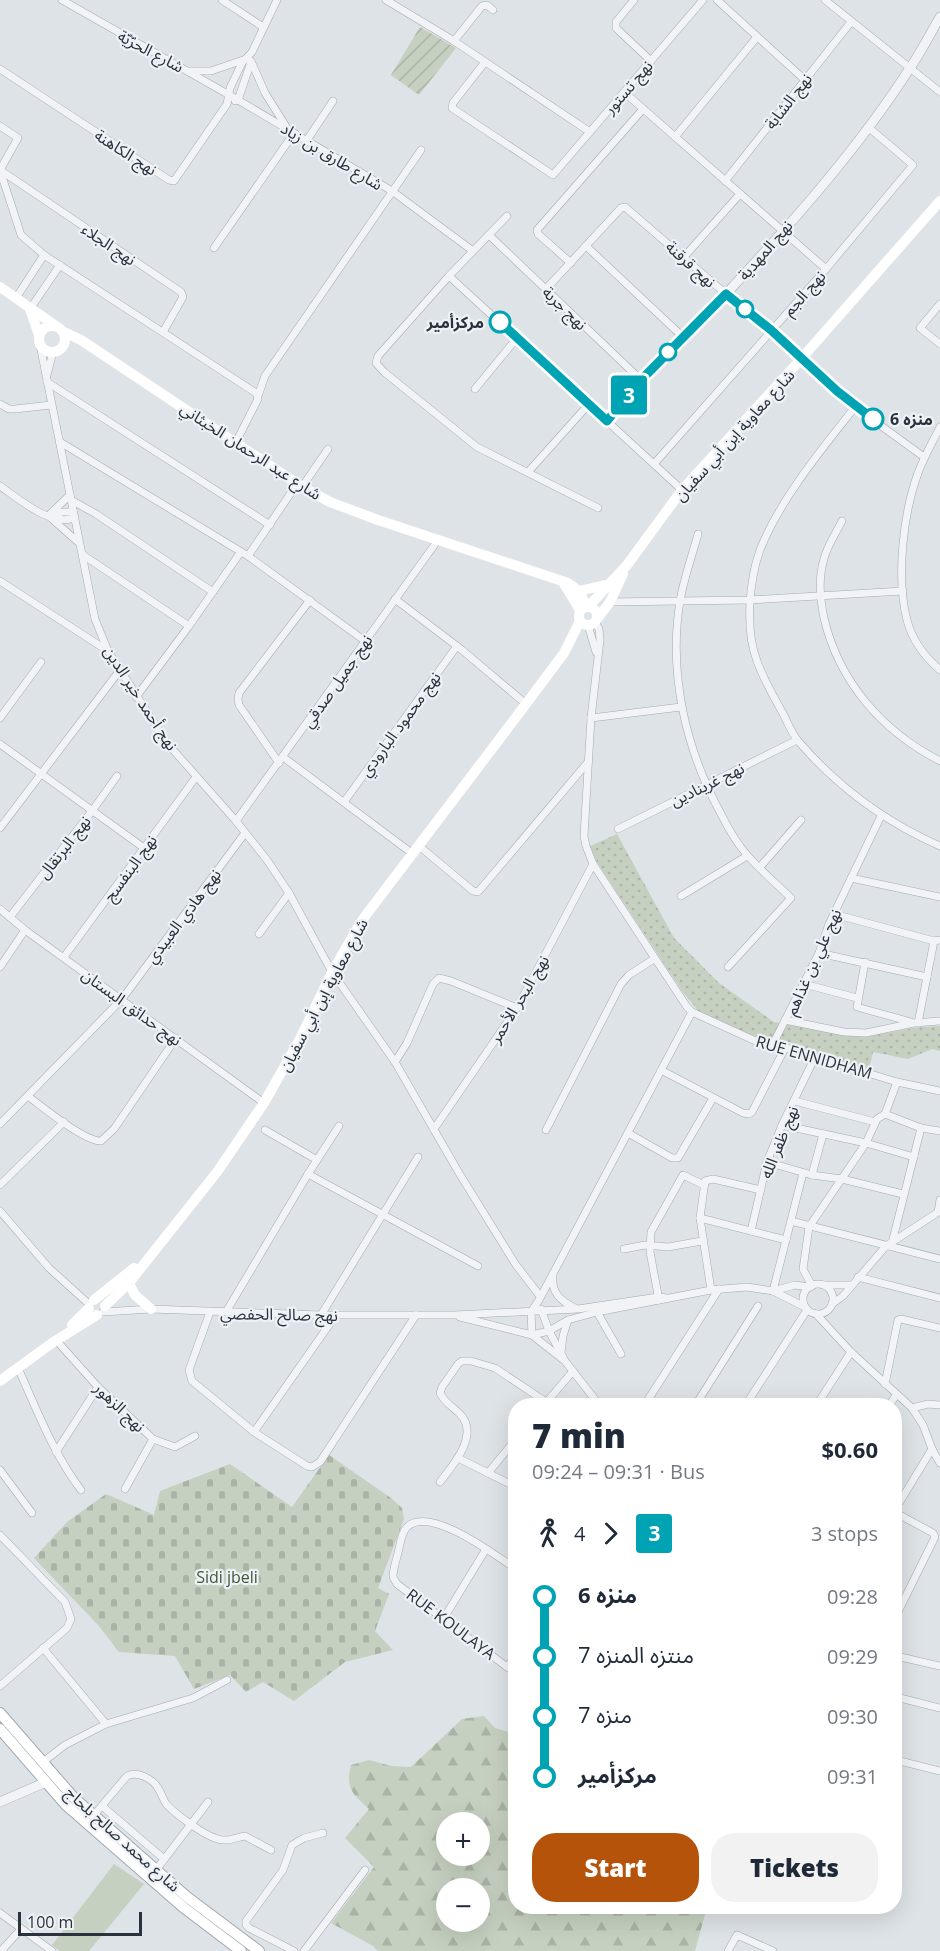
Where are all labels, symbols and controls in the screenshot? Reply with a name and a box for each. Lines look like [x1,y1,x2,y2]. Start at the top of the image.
street label: شارع الحرّيّة [113,24,188,79]
street label: نهج تستور [598,55,659,121]
street label: نهج الشابة [759,69,818,135]
street label: شارع طارق بن زياد [276,117,387,197]
street label: نهج الكاهنة [89,124,161,182]
street label: نهج المهدية [733,215,799,286]
street label: نهج الجلاء [76,218,141,272]
street label: نهج قرقنة [660,236,721,294]
street label: نهج الجم [778,266,832,322]
street label: نهج جربة [536,281,592,336]
unlabelled marker [736,300,754,318]
place label: مركزأمير [426,311,484,333]
marker: مركزأمير [489,311,511,333]
unlabelled marker [659,343,677,361]
street label: شارع معاوية إبن أبي سفيان [669,364,801,507]
line badge: 3 [610,376,648,414]
text: 3 [623,381,635,409]
street label: شارع عبد الرحمان الخبثاني [175,397,326,507]
marker: منزه 6 [862,408,884,430]
place label: منزه 6 [890,408,933,430]
street label: نهج جميل صدقي [297,630,379,733]
street label: نهج أحمد خير الدين [97,641,183,756]
street label: نهج محمود البارودي [354,667,447,782]
street label: نهج غرينادين [666,757,749,813]
street label: نهج البرتقال [32,811,97,884]
street label: نهج البنفسج [98,830,163,907]
street label: نهج هادي العبيدي [140,864,227,969]
street label: نهج علي بن غذاهم [780,905,848,1020]
street label: شارع معاوية إبن أبي سفيان [273,915,375,1076]
street label: نهج البحر الأحمر [484,951,556,1049]
street label: نهج حدائق البستان [76,963,186,1052]
street label: RUE ENNIDHAM [753,1030,875,1084]
street label: نهج ظفر الله [754,1102,805,1182]
street label: نهج صالح الحفصي [220,1302,338,1328]
street label: نهج الزهور [88,1376,150,1438]
text: 7 min [532,1413,626,1458]
text: $0.60 [821,1434,878,1464]
text: 09:24 – 09:31 · Bus [532,1458,705,1485]
icon: walk [532,1517,565,1550]
icon: forward [594,1517,627,1550]
text: 3 [648,1519,660,1547]
text: 4 [574,1520,585,1547]
text: 3 stops [811,1520,878,1547]
park label: Sidi jbeli [196,1566,258,1588]
text: منزه 6 [578,1579,637,1609]
street label: RUE KOULAYA [402,1583,501,1665]
text: 09:28 [827,1583,878,1610]
text: منتزه المنزه 7 [578,1639,694,1669]
text: 09:29 [827,1643,878,1670]
text: منزه 7 [578,1699,632,1729]
text: 09:30 [827,1703,878,1730]
text: مركزأمير [578,1759,657,1789]
text: 09:31 [827,1763,878,1790]
street label: شارع محمد صالح بلحاج [59,1781,185,1898]
map controls [436,1812,490,1932]
button: + [436,1812,490,1866]
button: Start [532,1833,699,1902]
button: Tickets [711,1833,878,1902]
button: − [436,1878,490,1932]
scale bar [18,1909,142,1936]
text: 100 m [27,1911,73,1933]

